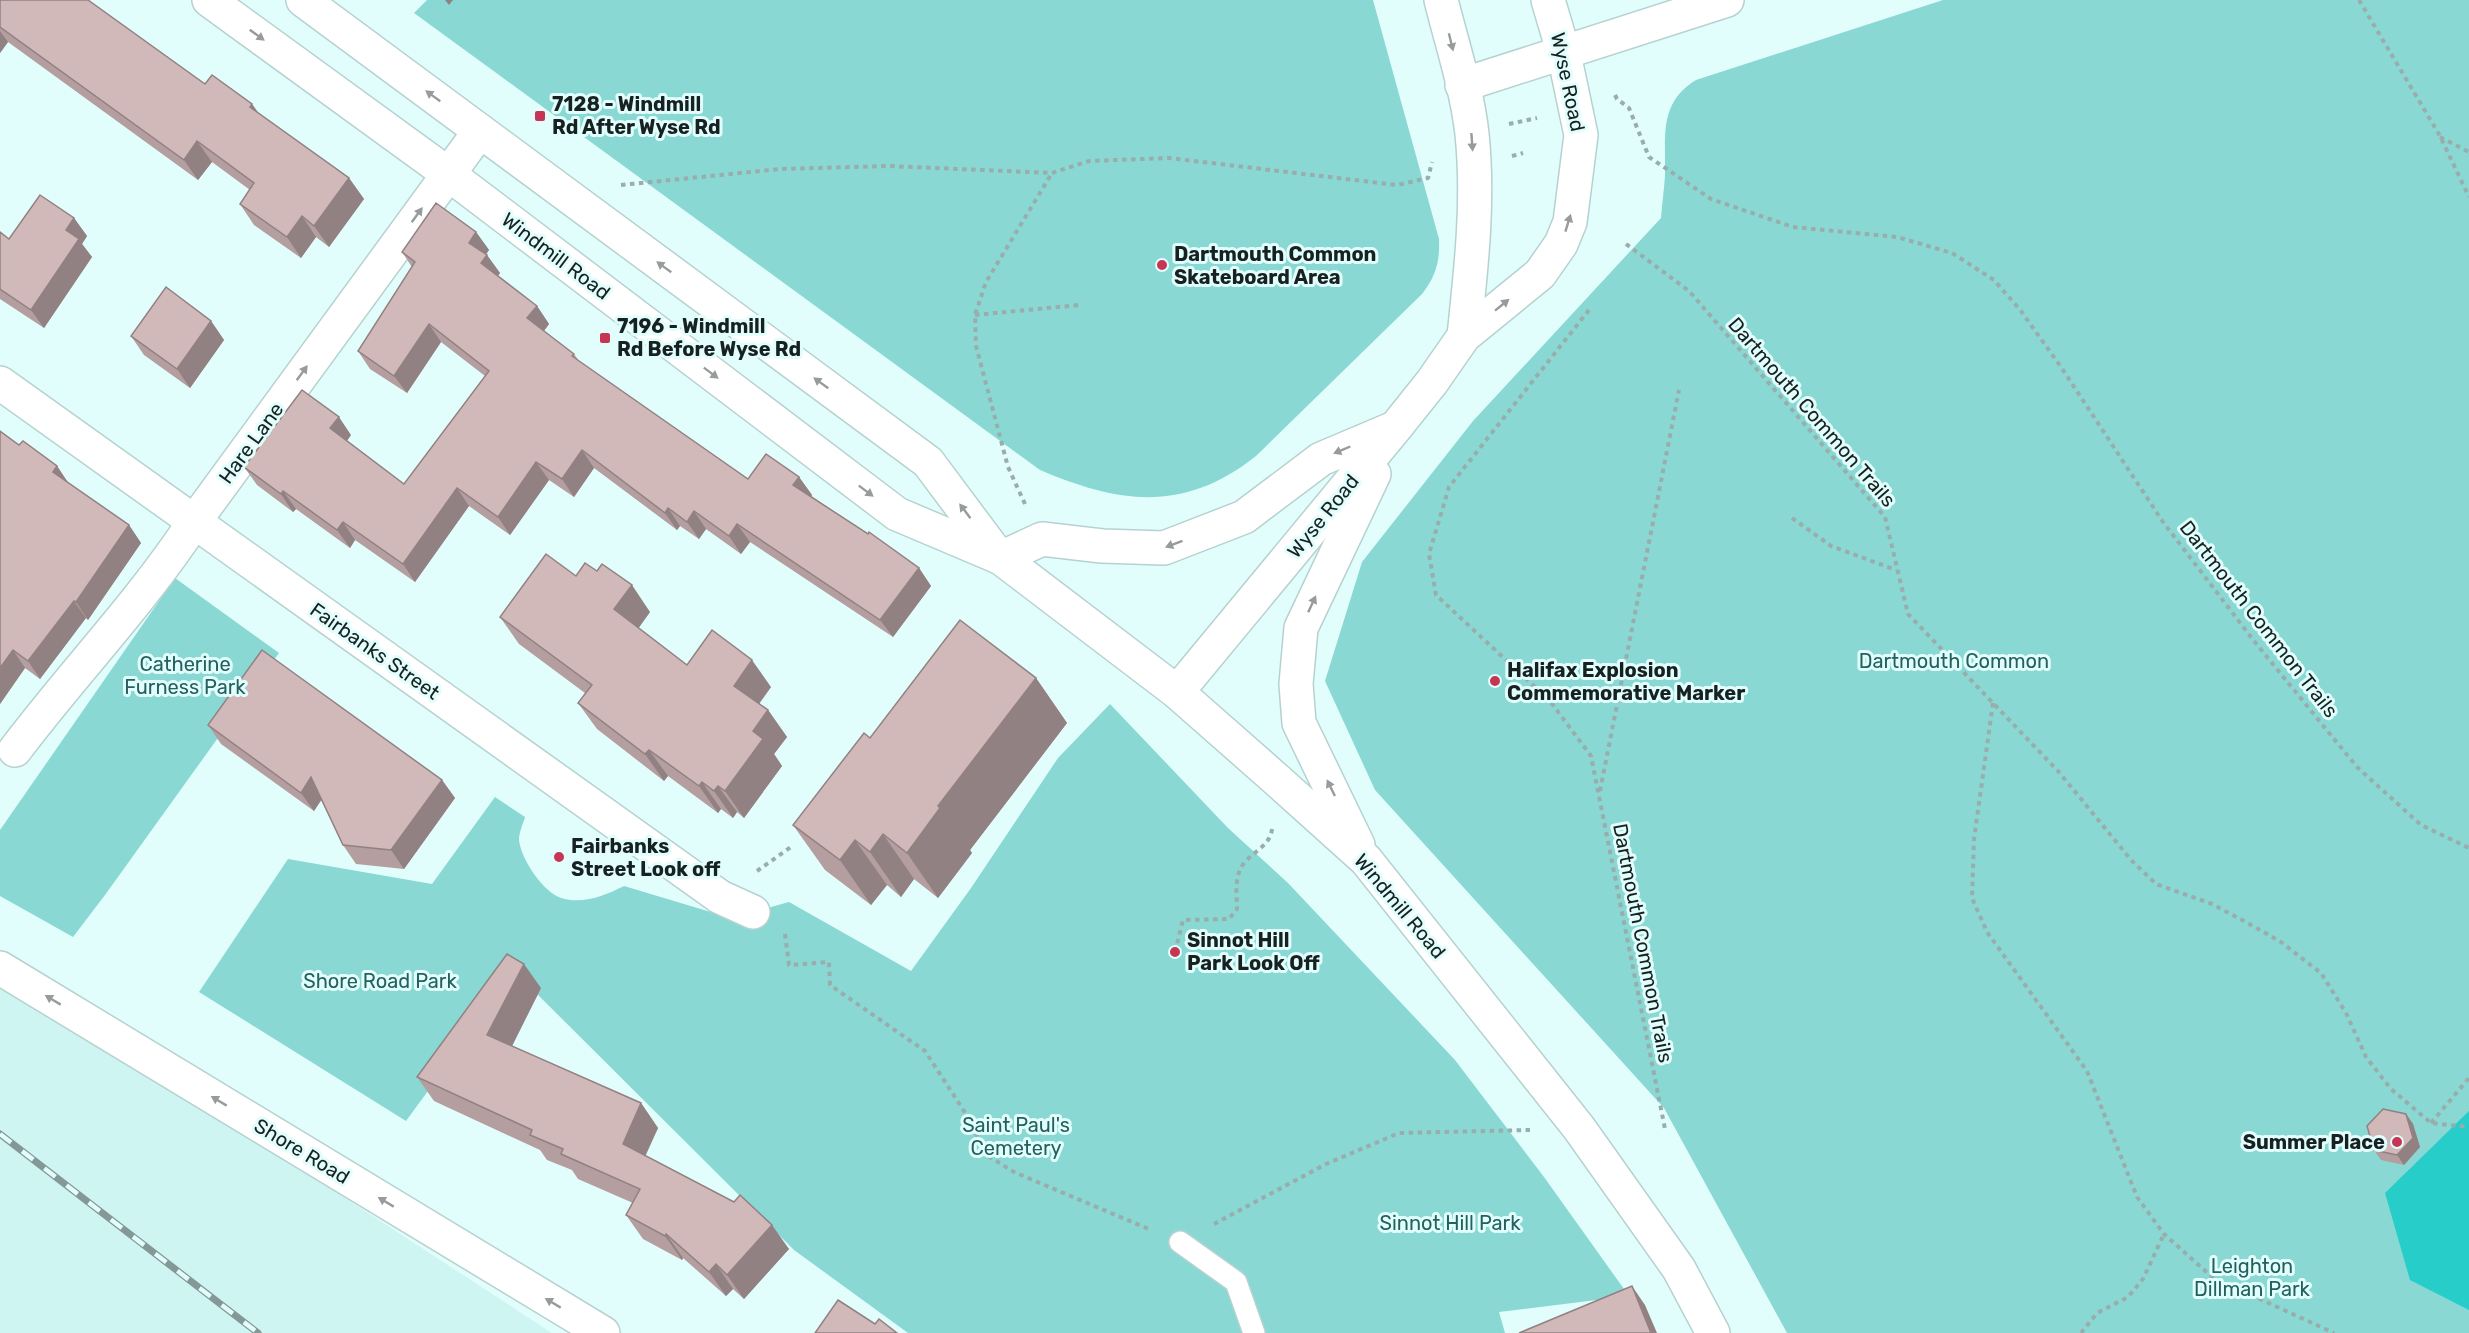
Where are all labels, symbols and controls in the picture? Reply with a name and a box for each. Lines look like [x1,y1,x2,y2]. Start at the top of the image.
one-way arrow [249,28,264,40]
street label: Wyse Road [1546,30,1590,134]
one-way arrow [1447,33,1457,52]
one-way arrow [425,90,441,102]
place label: 7128 - Windmill Rd After Wyse Rd [552,92,721,139]
marker: 7128 - Windmill Rd After Wyse Rd [533,109,547,123]
one-way arrow [1467,133,1477,152]
street label: Windmill Road [497,207,615,305]
one-way arrow [411,208,423,224]
one-way arrow [1564,214,1573,232]
place label: Dartmouth Common Skateboard Area [1174,242,1376,289]
marker: Dartmouth Common Skateboard Area [1155,258,1169,272]
one-way arrow [656,261,672,274]
one-way arrow [1494,299,1509,312]
street label: Dartmouth Common Trails [1723,312,1901,512]
place label: 7196 - Windmill Rd Before Wyse Rd [617,314,801,361]
marker: 7196 - Windmill Rd Before Wyse Rd [598,331,612,345]
one-way arrow [296,365,308,380]
one-way arrow [703,367,719,380]
one-way arrow [814,377,830,389]
street label: Hare Lane [214,398,288,488]
one-way arrow [1333,445,1351,455]
street label: Wyse Road [1282,469,1364,563]
one-way arrow [858,485,874,497]
one-way arrow [960,504,972,519]
street label: Dartmouth Common Trails [2175,516,2343,722]
one-way arrow [1164,540,1182,550]
one-way arrow [1308,595,1317,612]
street label: Fairbanks Street [306,597,445,705]
park label: Dartmouth Common [1859,649,2049,673]
park label: Catherine Furness Park [124,652,246,699]
place label: Halifax Explosion Commemorative Marker [1507,658,1745,705]
marker: Halifax Explosion Commemorative Marker [1488,674,1502,688]
one-way arrow [1327,780,1336,797]
street label: Dartmouth Common Trails [1608,821,1678,1065]
place label: Fairbanks Street Look off [571,834,721,881]
street label: Windmill Road [1349,849,1451,963]
marker: Fairbanks Street Look off [552,850,566,864]
place label: Sinnot Hill Park Look Off [1187,928,1320,975]
marker: Sinnot Hill Park Look Off [1168,945,1182,959]
park label: Shore Road Park [303,969,457,993]
one-way arrow [45,995,61,1006]
one-way arrow [211,1096,227,1107]
street label: Shore Road [250,1113,354,1189]
park label: Saint Paul's Cemetery [962,1113,1070,1160]
place label: Summer Place [2243,1130,2385,1154]
marker: Summer Place [2390,1135,2404,1149]
one-way arrow [377,1197,394,1207]
park label: Sinnot Hill Park [1380,1211,1521,1235]
park label: Leighton Dillman Park [2194,1254,2311,1301]
one-way arrow [545,1297,561,1308]

